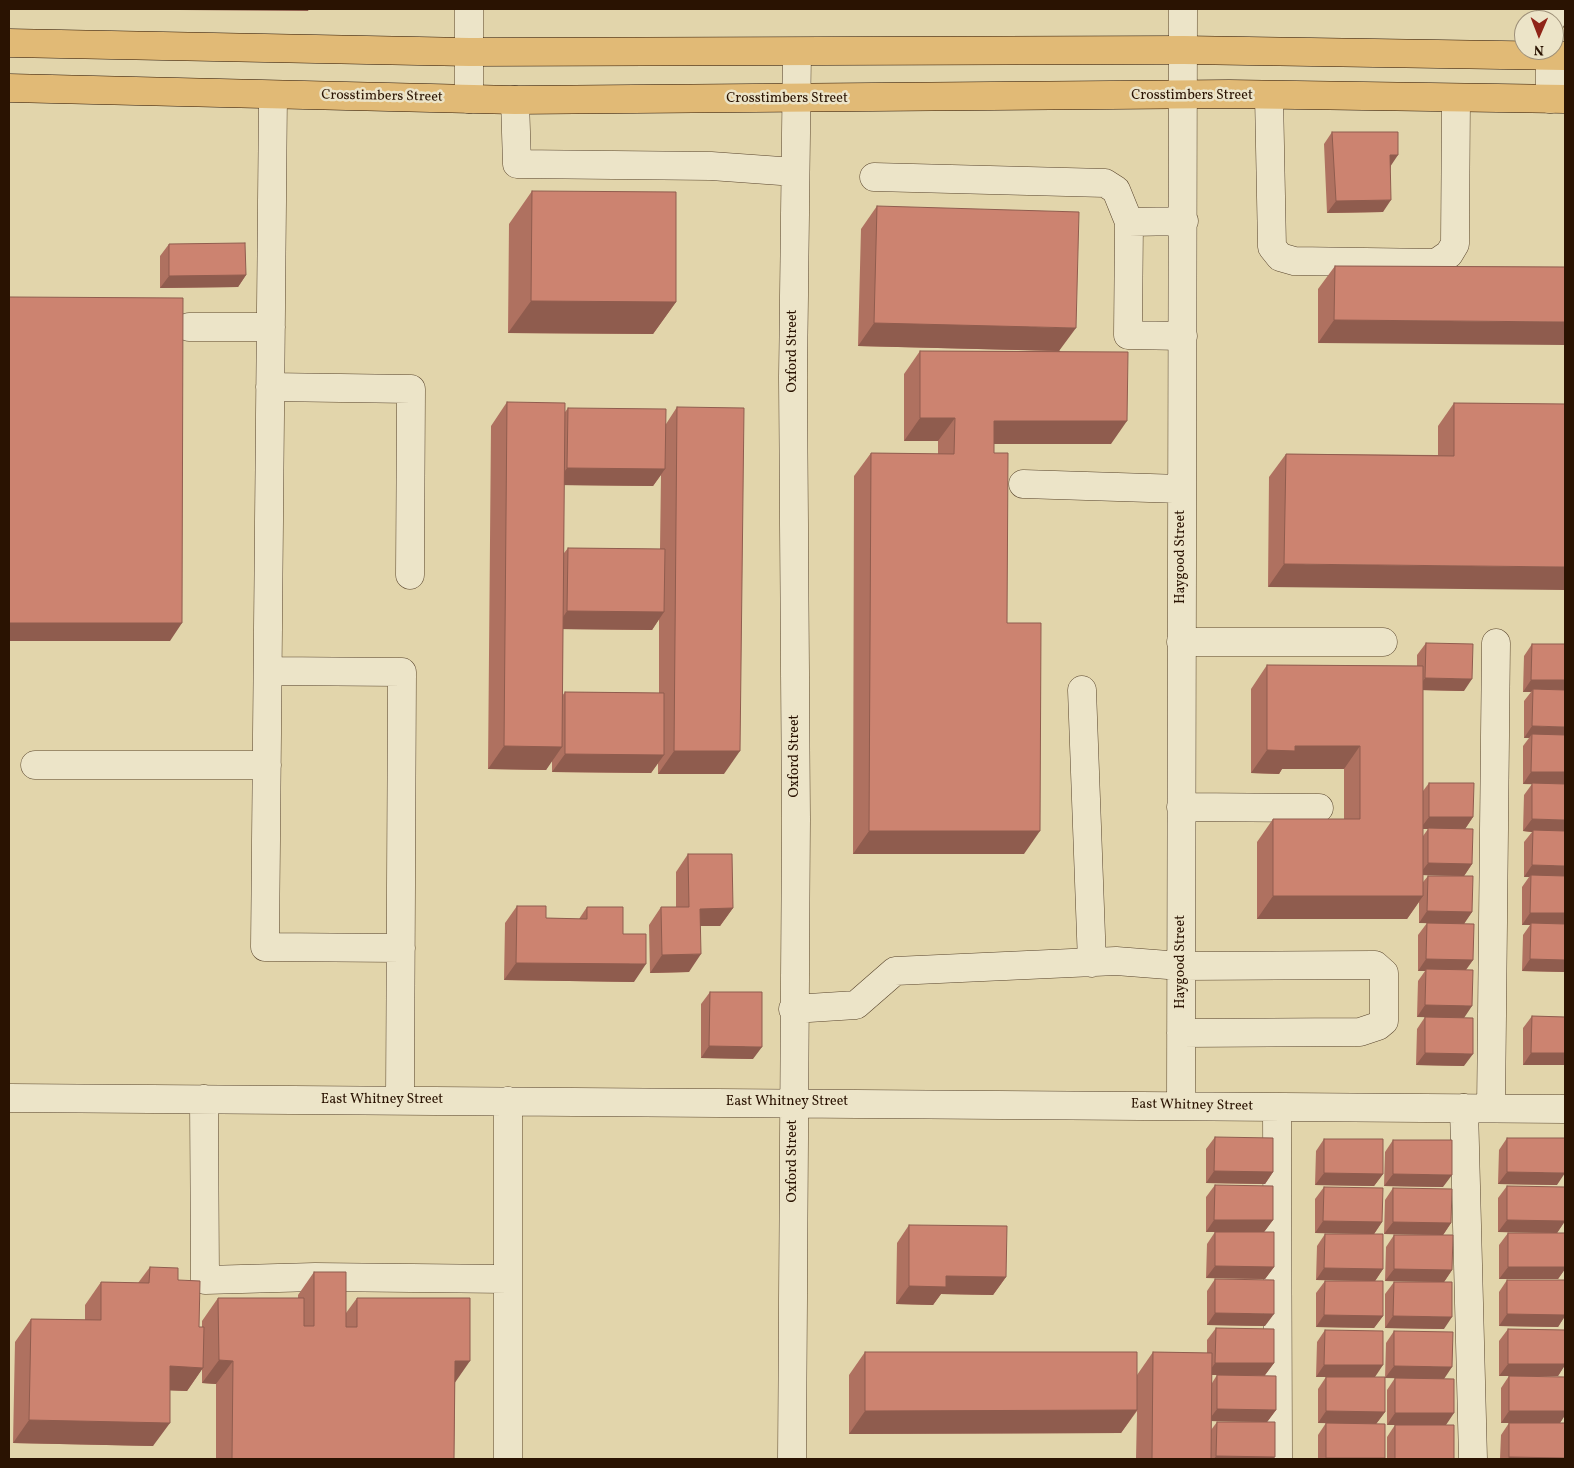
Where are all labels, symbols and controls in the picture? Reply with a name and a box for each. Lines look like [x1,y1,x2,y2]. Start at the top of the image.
north arrow [1514,10,1564,60]
text: N [1534,40,1544,59]
street label: Crosstimbers Street [321,88,443,106]
street label: Crosstimbers Street [1131,88,1253,104]
street label: Crosstimbers Street [726,91,848,107]
street label: Oxford Street [785,309,801,393]
street label: Haygood Street [1173,510,1189,604]
street label: Oxford Street [787,714,803,798]
street label: Haygood Street [1173,915,1189,1009]
street label: East Whitney Street [321,1092,443,1108]
street label: East Whitney Street [726,1094,848,1110]
street label: East Whitney Street [1131,1097,1253,1115]
street label: Oxford Street [785,1119,801,1203]

